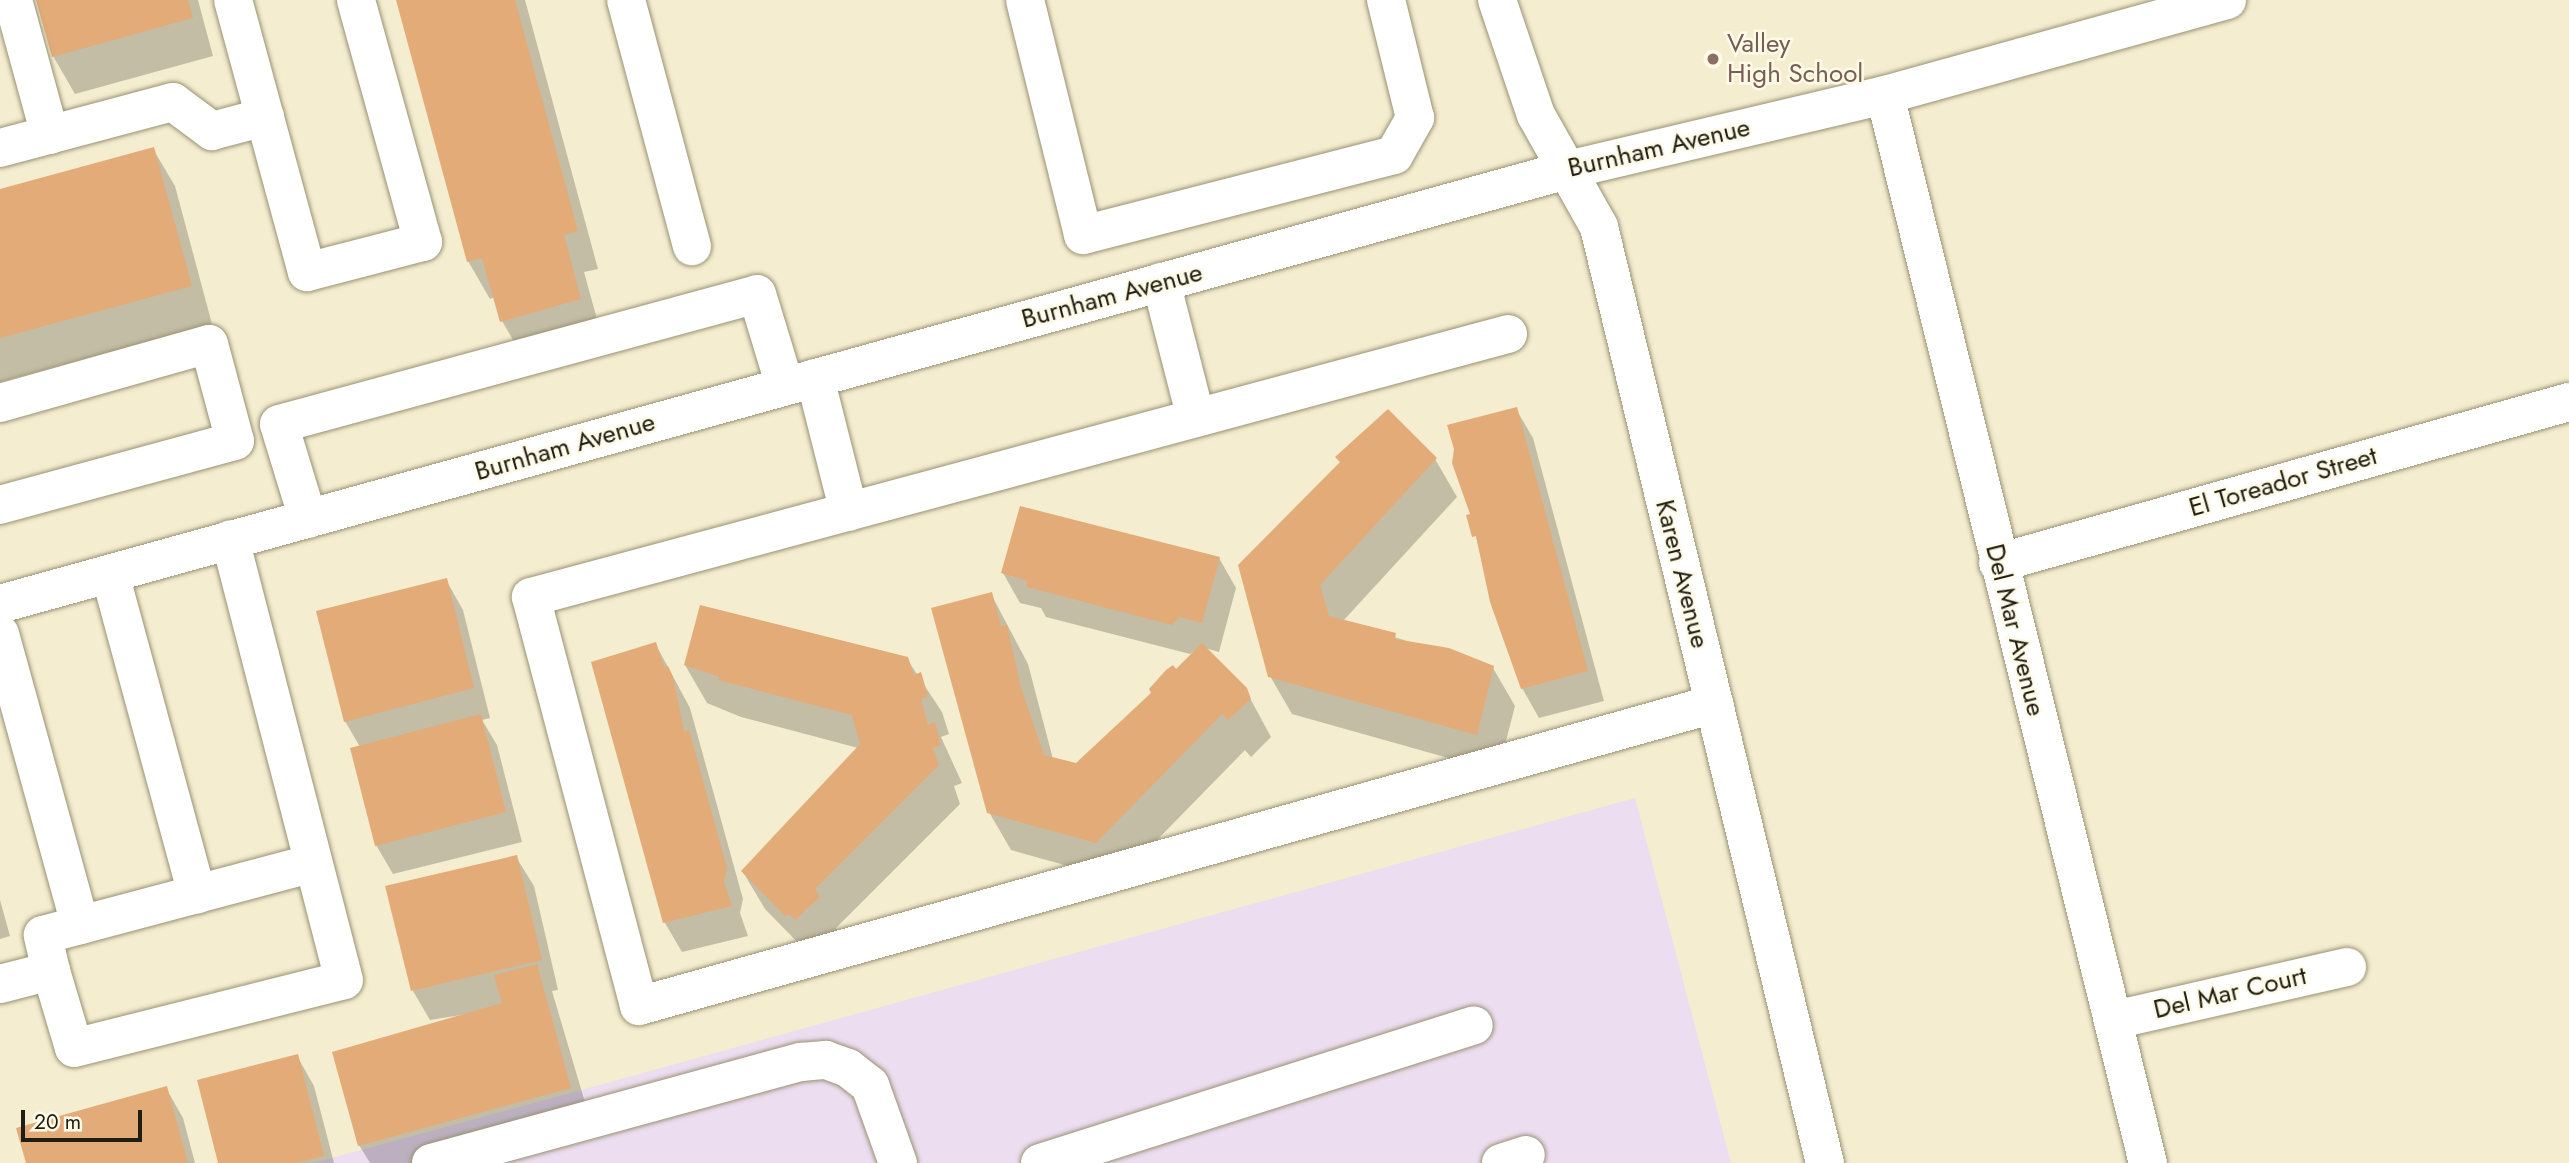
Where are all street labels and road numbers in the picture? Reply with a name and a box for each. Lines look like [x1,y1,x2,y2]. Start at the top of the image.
street label: Burnham Avenue [1565,112,1753,184]
street label: Burnham Avenue [1018,257,1206,335]
street label: Burnham Avenue [471,406,659,488]
street label: El Toreador Street [2185,440,2381,524]
street label: Karen Avenue [1649,497,1715,651]
street label: Del Mar Avenue [1979,541,2051,719]
street label: Del Mar Court [2151,960,2309,1026]

